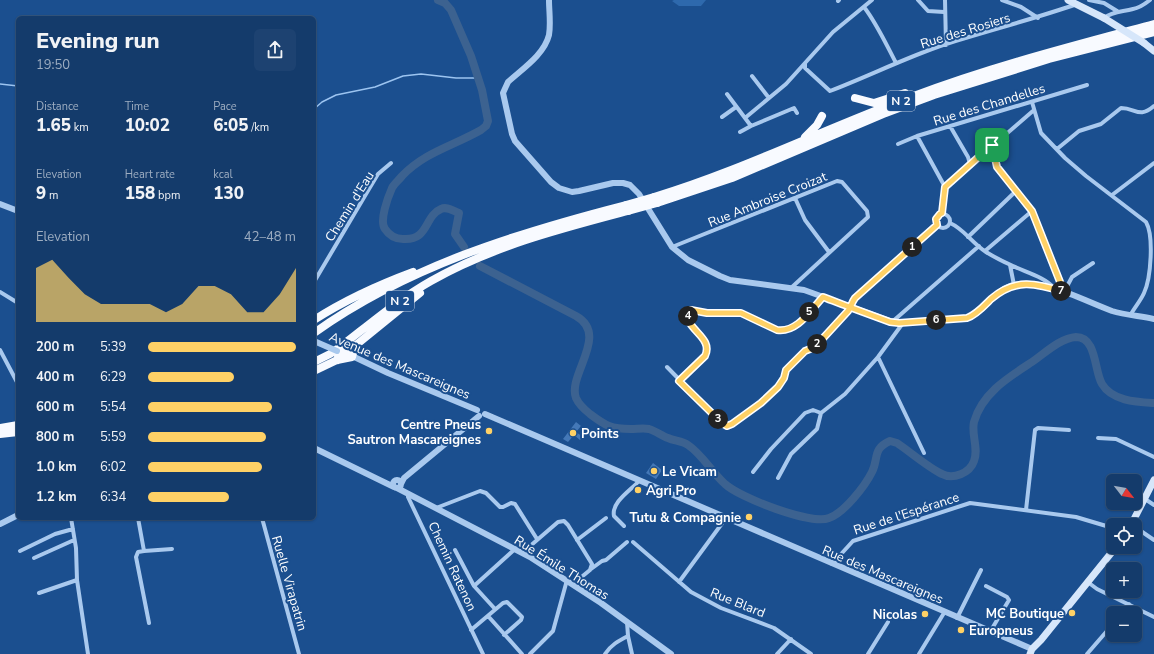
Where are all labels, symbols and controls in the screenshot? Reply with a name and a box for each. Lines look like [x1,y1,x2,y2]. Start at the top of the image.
street label: Rue des Rosiers [918,9,1012,53]
text: Evening run [36,26,160,56]
button: share [254,29,296,71]
text: 19:50 [36,56,70,74]
street label: Rue des Chandelles [931,79,1047,131]
road number: N 2 [887,91,915,111]
text: Distance [36,99,79,114]
text: Time [125,99,149,114]
text: Pace [213,99,237,114]
text: 1.65 [36,114,71,137]
text: 10:02 [125,114,170,137]
text: 6:05 [213,114,248,137]
text: km [71,120,89,135]
text: /km [248,120,269,135]
pin [975,128,1009,162]
icon: arrive [981,134,1003,156]
text: Elevation [36,167,82,182]
text: Heart rate [125,167,175,182]
text: kcal [213,167,233,182]
street label: Chemin d'Eau [321,168,379,245]
street label: Rue Ambroise Croizat [705,168,830,232]
text: 9 [36,182,46,205]
text: 158 [125,182,155,205]
text: 130 [213,182,244,205]
text: m [46,188,58,203]
text: bpm [155,188,180,203]
text: Elevation [36,228,90,246]
text: 42–48 m [244,228,296,246]
pin: 1 [902,237,922,257]
text: 1 [909,239,915,254]
pin: 7 [1051,281,1071,301]
text: 7 [1058,283,1064,298]
road number: N 2 [386,291,414,311]
pin: 5 [799,302,819,322]
text: 5 [806,304,812,319]
pin: 4 [678,306,698,326]
text: 4 [685,308,691,323]
pin: 6 [926,310,946,330]
text: 6 [933,312,939,327]
street label: Avenue des Mascareignes [326,328,473,404]
pin: 2 [807,334,827,354]
text: 2 [814,336,820,351]
text: 200 m [36,338,74,356]
text: 5:39 [100,338,126,356]
text: 400 m [36,368,74,386]
text: 6:29 [100,368,126,386]
text: 600 m [36,398,74,416]
text: 5:54 [100,398,126,416]
pin: 3 [708,409,728,429]
text: 3 [715,411,721,426]
place label: Centre Pneus Sautron Mascareignes [347,416,481,449]
place label: Points [581,425,619,443]
marker: Centre Pneus Sautron Mascareignes [484,426,494,436]
text: 800 m [36,428,74,446]
text: 5:59 [100,428,126,446]
marker: Points [568,428,578,438]
text: 1.0 km [36,458,77,476]
text: 6:02 [100,458,126,476]
place label: Le Vicam [662,463,717,481]
marker: Le Vicam [649,466,659,476]
north arrow [1106,474,1142,510]
map controls [1106,474,1142,642]
place label: Agri Pro [646,482,696,500]
marker: Agri Pro [633,485,643,495]
text: 1.2 km [36,488,77,506]
text: 6:34 [100,488,126,506]
street label: Rue de l'Espérance [851,488,962,540]
place label: Tutu & Compagnie [629,509,741,527]
marker: Tutu & Compagnie [744,512,754,522]
button: locate [1106,518,1142,554]
street label: Chemin Ratenon [423,519,481,614]
street label: Rue Émile Thomas [511,531,613,604]
street label: Ruelle Virapatrin [267,534,311,633]
street label: Rue des Mascareignes [819,541,946,609]
button: + [1106,562,1142,598]
street label: Rue Blard [707,584,768,622]
place label: MC Boutique [986,605,1064,623]
place label: Nicolas [873,606,917,624]
button: − [1106,606,1142,642]
marker: MC Boutique [1067,608,1077,618]
marker: Nicolas [920,609,930,619]
place label: Europneus [969,622,1033,640]
marker: Europneus [956,625,966,635]

